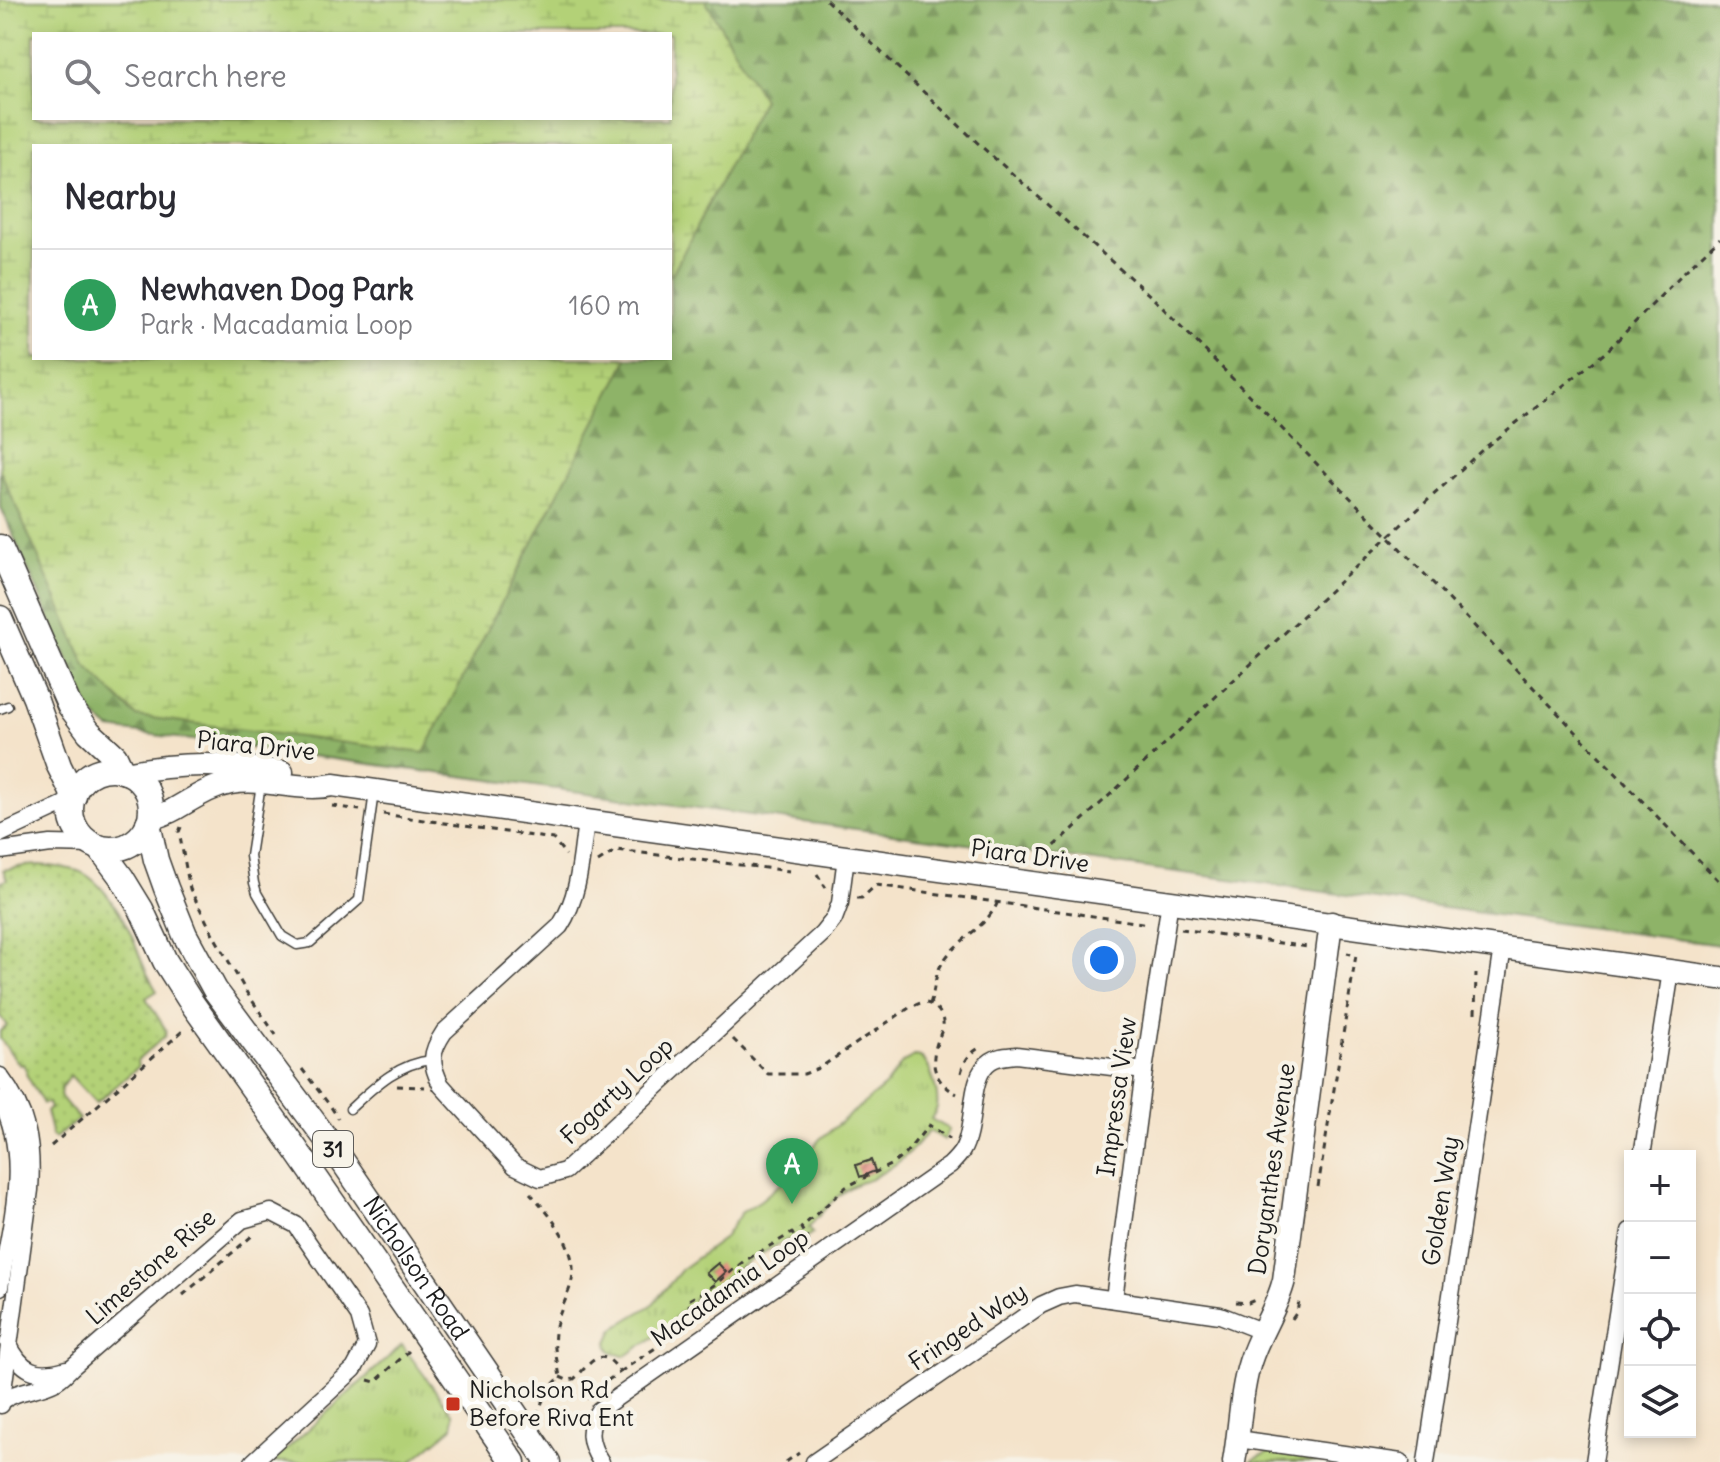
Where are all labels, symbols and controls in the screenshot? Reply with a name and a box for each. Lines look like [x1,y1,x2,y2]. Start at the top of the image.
search box [32,32,672,120]
icon: search [60,54,104,98]
text: Search here [124,57,287,95]
text: Nearby [64,175,177,218]
text: Newhaven Dog Park [140,270,414,308]
text: A [82,289,98,322]
text: 160 m [569,289,640,322]
text: Park · Macadamia Loop [140,308,413,341]
street label: Piara Drive [195,724,317,766]
street label: Piara Drive [969,832,1091,878]
your location [1084,940,1124,980]
street label: Impressa View [1090,1015,1142,1178]
street label: Fogarty Loop [554,1030,679,1150]
street label: Doryanthes Avenue [1241,1061,1301,1277]
road number: 31 [313,1131,353,1167]
street label: Golden Way [1415,1134,1465,1268]
pin: A [766,1138,818,1204]
map controls [1624,1150,1696,1438]
button: + [1624,1150,1696,1222]
street label: Nicholson Road [357,1190,476,1345]
street label: Limestone Rise [79,1202,221,1331]
street label: Macadamia Loop [645,1222,814,1353]
button: − [1624,1222,1696,1294]
street label: Fringed Way [903,1276,1032,1377]
button: locate [1624,1294,1696,1366]
button: layers [1624,1366,1696,1438]
place label: Nicholson Rd Before Riva Ent [469,1374,634,1432]
marker: Nicholson Rd Before Riva Ent [444,1395,462,1413]

